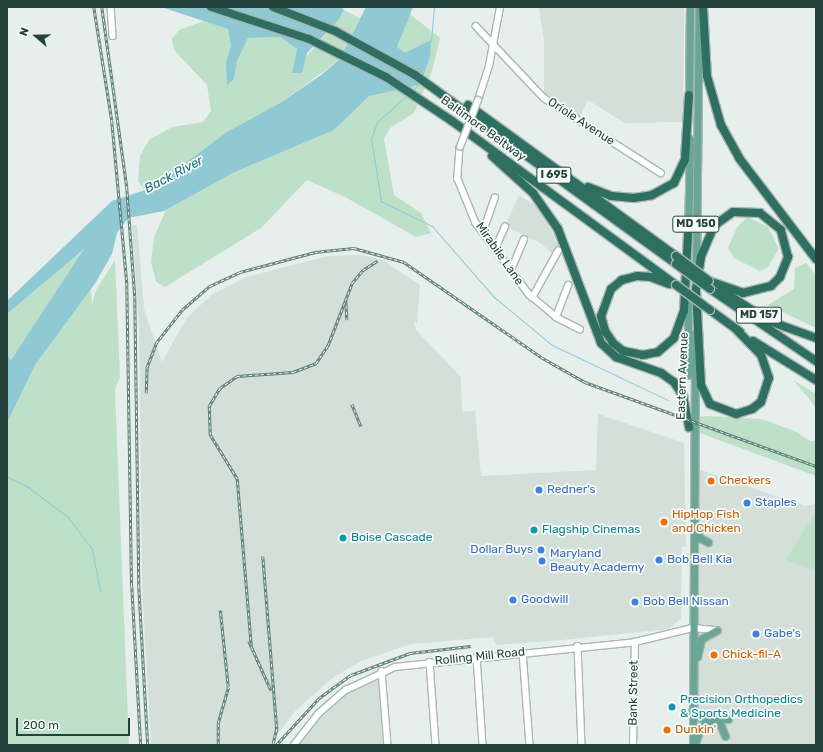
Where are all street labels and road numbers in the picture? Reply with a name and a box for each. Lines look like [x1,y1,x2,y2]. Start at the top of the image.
street label: Baltimore Beltway [438,93,528,165]
street label: Oriole Avenue [545,95,617,149]
road number: I 695 [536,166,572,184]
road number: MD 150 [672,215,720,233]
street label: Mirabile Lane [472,220,526,288]
road number: MD 157 [735,306,783,324]
street label: Eastern Avenue [674,332,692,420]
street label: Rolling Mill Road [434,645,526,669]
street label: Bank Street [626,660,642,726]

